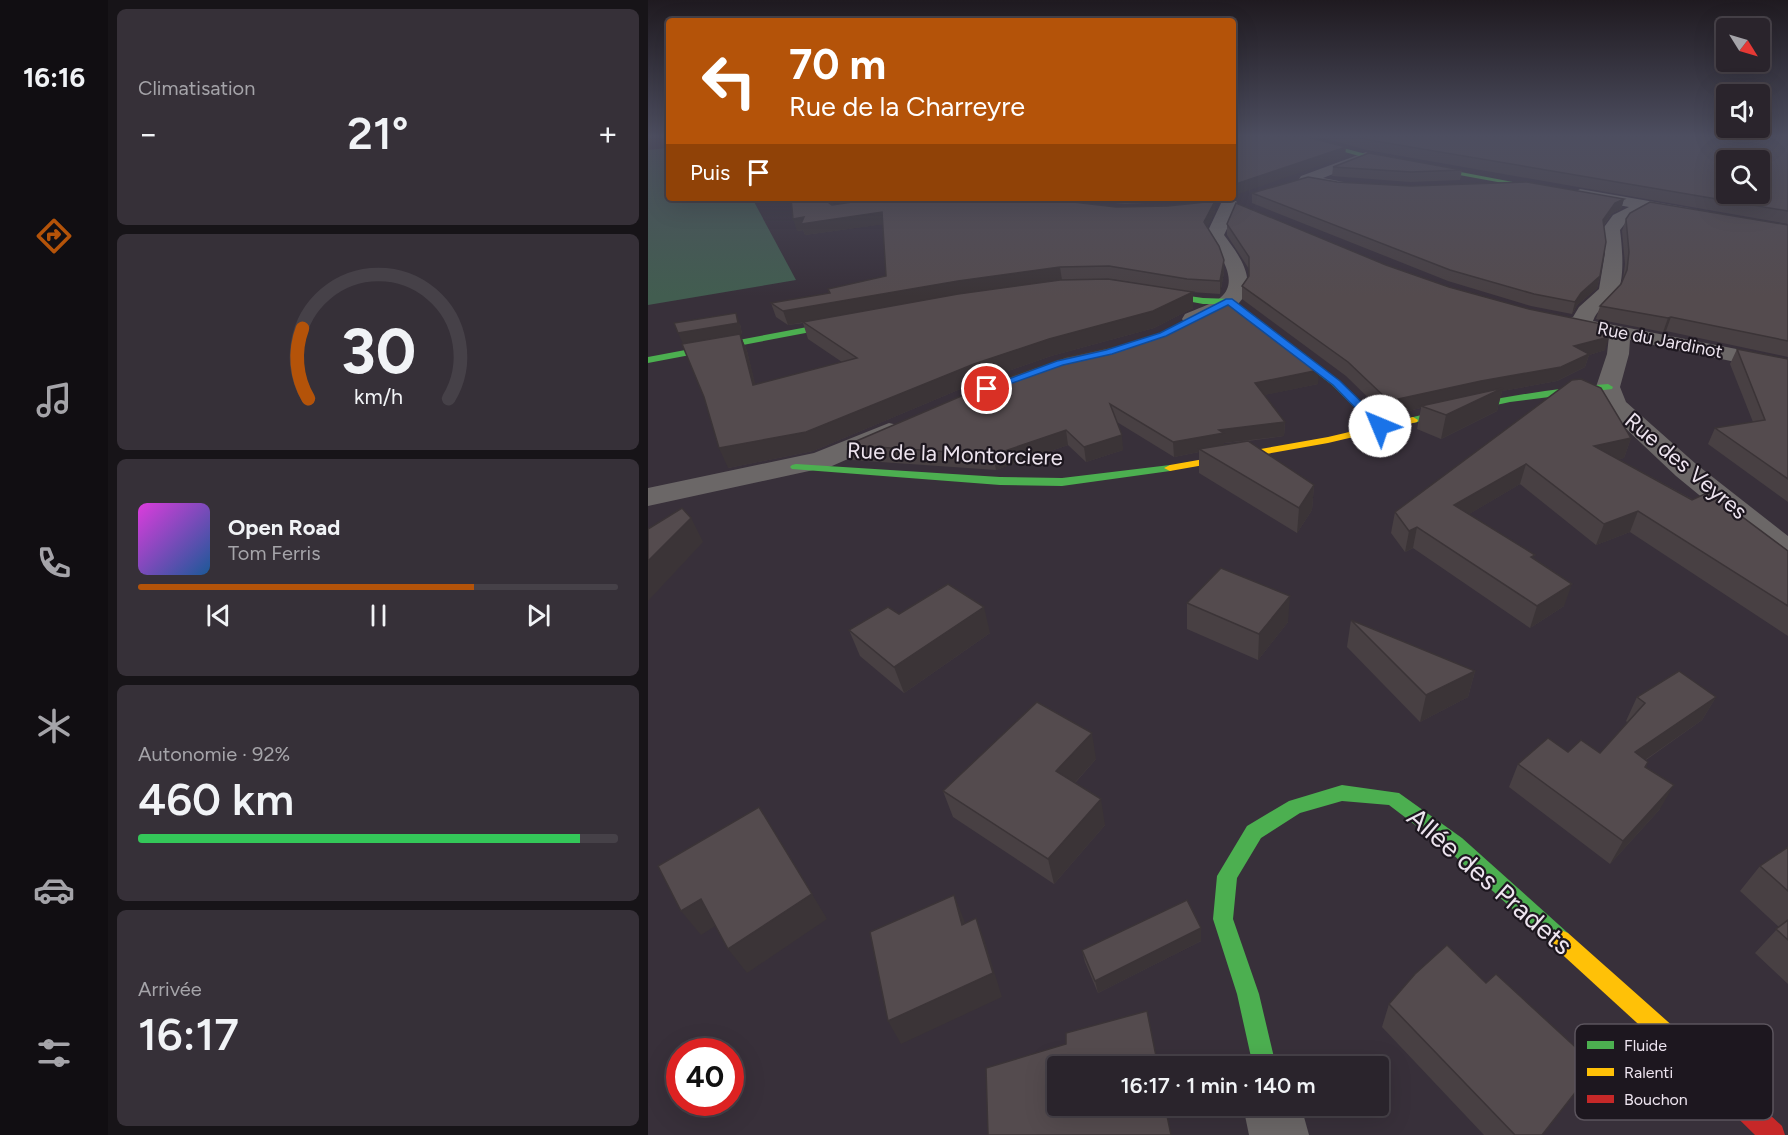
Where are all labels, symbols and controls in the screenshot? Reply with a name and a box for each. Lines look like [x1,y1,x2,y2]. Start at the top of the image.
north arrow [1716,18,1770,72]
map controls [1716,18,1770,204]
text: 70 m [789,39,886,90]
icon: left [690,42,768,120]
text: 16:16 [23,61,85,94]
text: Climatisation [138,76,255,100]
button: sound [1716,84,1770,138]
text: Rue de la Charreyre [789,90,1025,123]
text: 21° [347,106,409,160]
text: − [138,114,159,153]
text: + [597,114,618,153]
button: search [1716,150,1770,204]
icon: arrive [742,156,775,189]
text: Puis [690,159,730,186]
icon: directions [33,215,75,257]
text: 30 [340,314,416,389]
street label: Rue du Jardinot [1595,317,1725,363]
pin [961,363,1012,414]
icon: arrive [970,372,1003,405]
icon: music [33,379,75,421]
text: km/h [354,385,402,410]
position arrow [1348,394,1412,458]
street label: Rue des Veyres [1619,407,1753,525]
street label: Rue de la Montorciere [847,437,1063,471]
text: Open Road [228,514,340,541]
text: Tom Ferris [228,541,321,565]
icon: phone [33,542,75,584]
icon: previous [202,599,235,632]
icon: pause [362,599,395,632]
icon: next [522,599,555,632]
icon: climate [33,705,75,747]
text: Autonomie · 92% [138,742,290,766]
text: 460 km [138,772,294,826]
street label: Allée des Pradets [1401,800,1579,962]
icon: car [33,869,75,911]
text: Arrivée [138,977,202,1001]
text: 16:17 [138,1007,239,1061]
legend [1575,1024,1773,1120]
icon: filters [33,1032,75,1074]
text: Fluide [1624,1036,1667,1055]
speed limit sign: 40 [666,1038,744,1116]
text: Ralenti [1624,1063,1673,1082]
text: 16:17 · 1 min · 140 m [1121,1072,1315,1099]
text: Bouchon [1624,1090,1688,1109]

